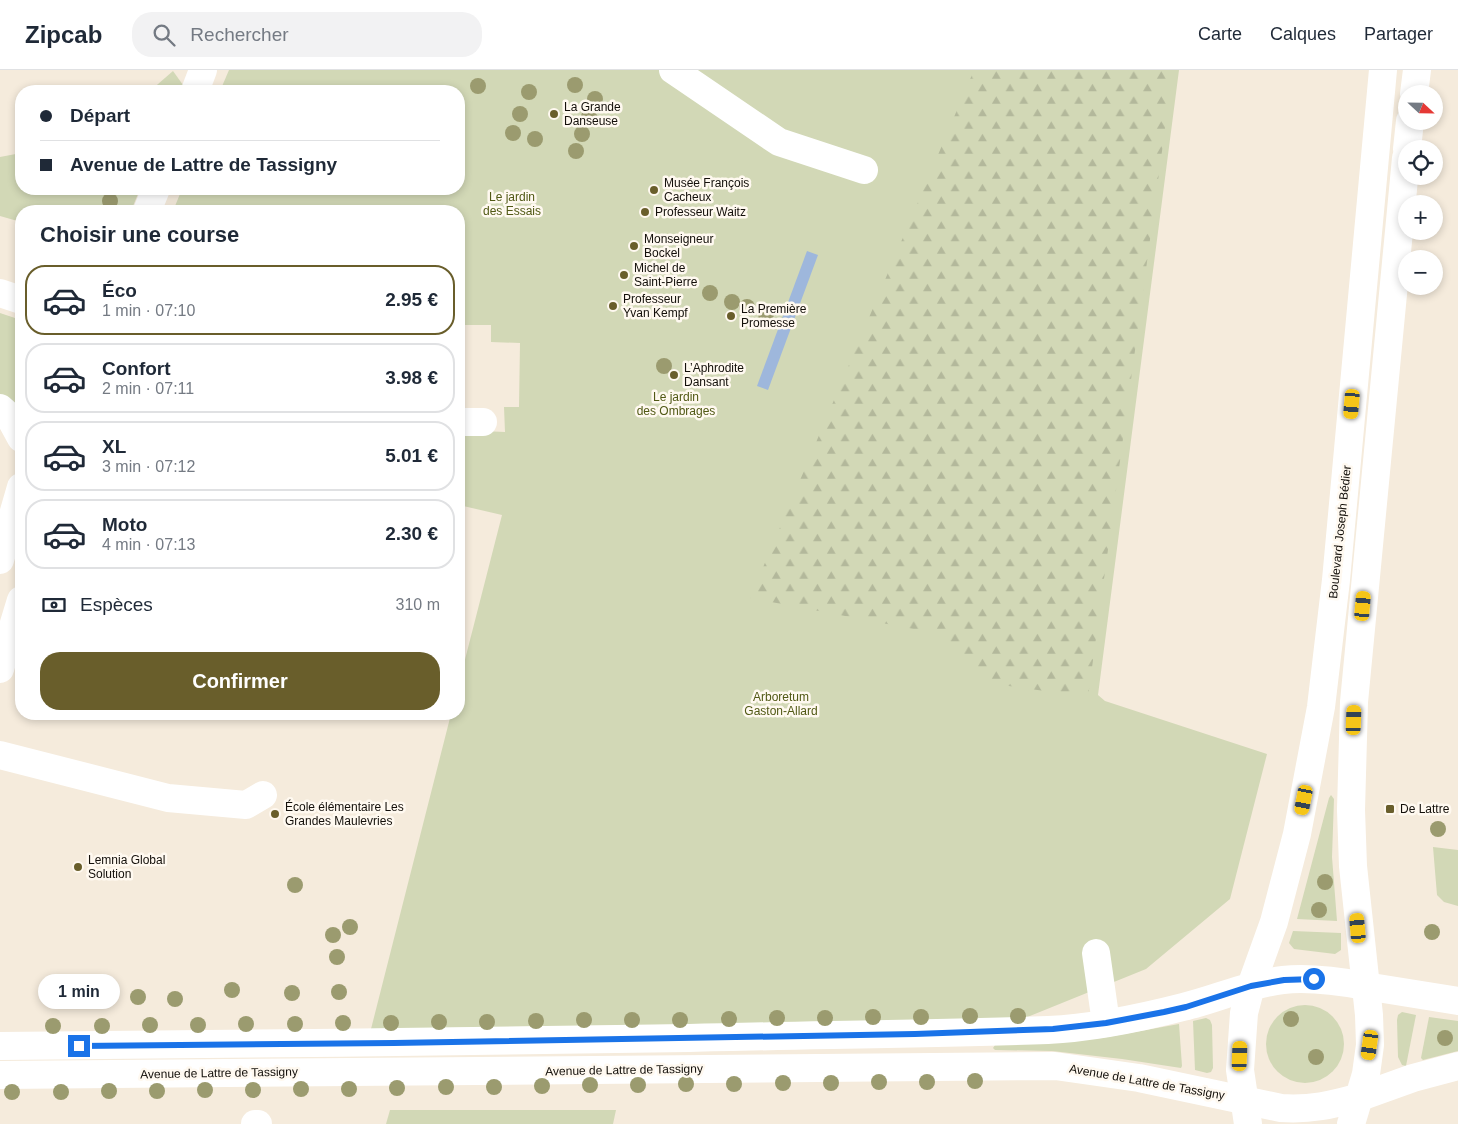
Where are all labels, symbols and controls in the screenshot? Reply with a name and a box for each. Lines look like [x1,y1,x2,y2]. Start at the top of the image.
search box [132,12,482,57]
text: Zipcab [25,21,102,48]
icon: search [150,21,178,49]
text: Rechercher [190,24,289,45]
text: Carte [1198,24,1242,44]
text: Calques [1270,24,1336,44]
text: Partager [1364,24,1433,44]
north arrow [1398,85,1442,130]
map controls [1398,85,1443,295]
place label: La Grande Danseuse [564,100,621,128]
text: Départ [70,105,130,126]
marker: La Grande Danseuse [548,108,560,120]
button: locate [1398,140,1443,185]
text: Avenue de Lattre de Tassigny [70,154,337,175]
place label: Musée François Cacheux [664,176,749,204]
marker: Musée François Cacheux [648,184,660,196]
park label: Le jardin des Essais [483,190,541,218]
button: + [1398,195,1443,240]
place label: Professeur Waitz [655,205,746,219]
marker: Professeur Waitz [639,206,651,218]
text: Choisir une course [40,222,239,247]
place label: Monseigneur Bockel [644,232,713,260]
marker: Monseigneur Bockel [628,240,640,252]
button: − [1398,250,1443,295]
place label: Michel de Saint-Pierre [634,261,698,289]
marker: Michel de Saint-Pierre [618,269,630,281]
icon: car [42,278,87,323]
text: Éco [102,280,137,301]
text: 2.95 € [385,289,438,310]
place label: Professeur Yvan Kempf [623,292,688,320]
marker: Professeur Yvan Kempf [607,300,619,312]
text: 1 min · 07:10 [102,302,195,319]
place label: La Première Promesse [741,302,807,330]
marker: La Première Promesse [725,310,737,322]
icon: car [42,356,87,401]
text: Confort [102,358,171,379]
place label: L’Aphrodite Dansant [684,361,744,389]
text: 3.98 € [385,367,438,388]
marker: L’Aphrodite Dansant [668,369,680,381]
text: 2 min · 07:11 [102,380,194,397]
car [1343,388,1360,420]
park label: Le jardin des Ombrages [637,390,715,418]
icon: car [42,434,87,479]
text: XL [102,436,126,457]
text: 5.01 € [385,445,438,466]
text: 3 min · 07:12 [102,458,195,475]
street label: Boulevard Joseph Bédier [1326,465,1354,599]
icon: car [42,512,87,557]
text: Moto [102,514,147,535]
text: 2.30 € [385,523,438,544]
text: 4 min · 07:13 [102,536,195,553]
car [1354,590,1371,622]
icon: cash [40,591,68,619]
text: Espèces [80,594,153,615]
text: 310 m [396,596,440,613]
button: Confirmer [40,652,440,710]
park label: Arboretum Gaston-Allard [744,690,818,718]
car [1345,705,1362,735]
car [1293,784,1314,816]
place label: École élémentaire Les Grandes Maulevries [285,799,404,828]
place label: De Lattre [1400,802,1450,816]
marker: De Lattre [1384,803,1396,815]
marker: École élémentaire Les Grandes Maulevries [269,808,281,820]
place label: Lemnia Global Solution [88,853,165,881]
marker: Lemnia Global Solution [72,861,84,873]
car [1349,912,1366,944]
route start [1303,968,1325,990]
callout: 1 min [38,974,120,1008]
text: 1 min [58,983,100,1000]
car [1360,1029,1379,1061]
route end [68,1035,90,1057]
car [1231,1041,1248,1071]
street label: Avenue de Lattre de Tassigny [1068,1061,1226,1103]
street label: Avenue de Lattre de Tassigny [545,1062,703,1078]
street label: Avenue de Lattre de Tassigny [140,1065,298,1081]

